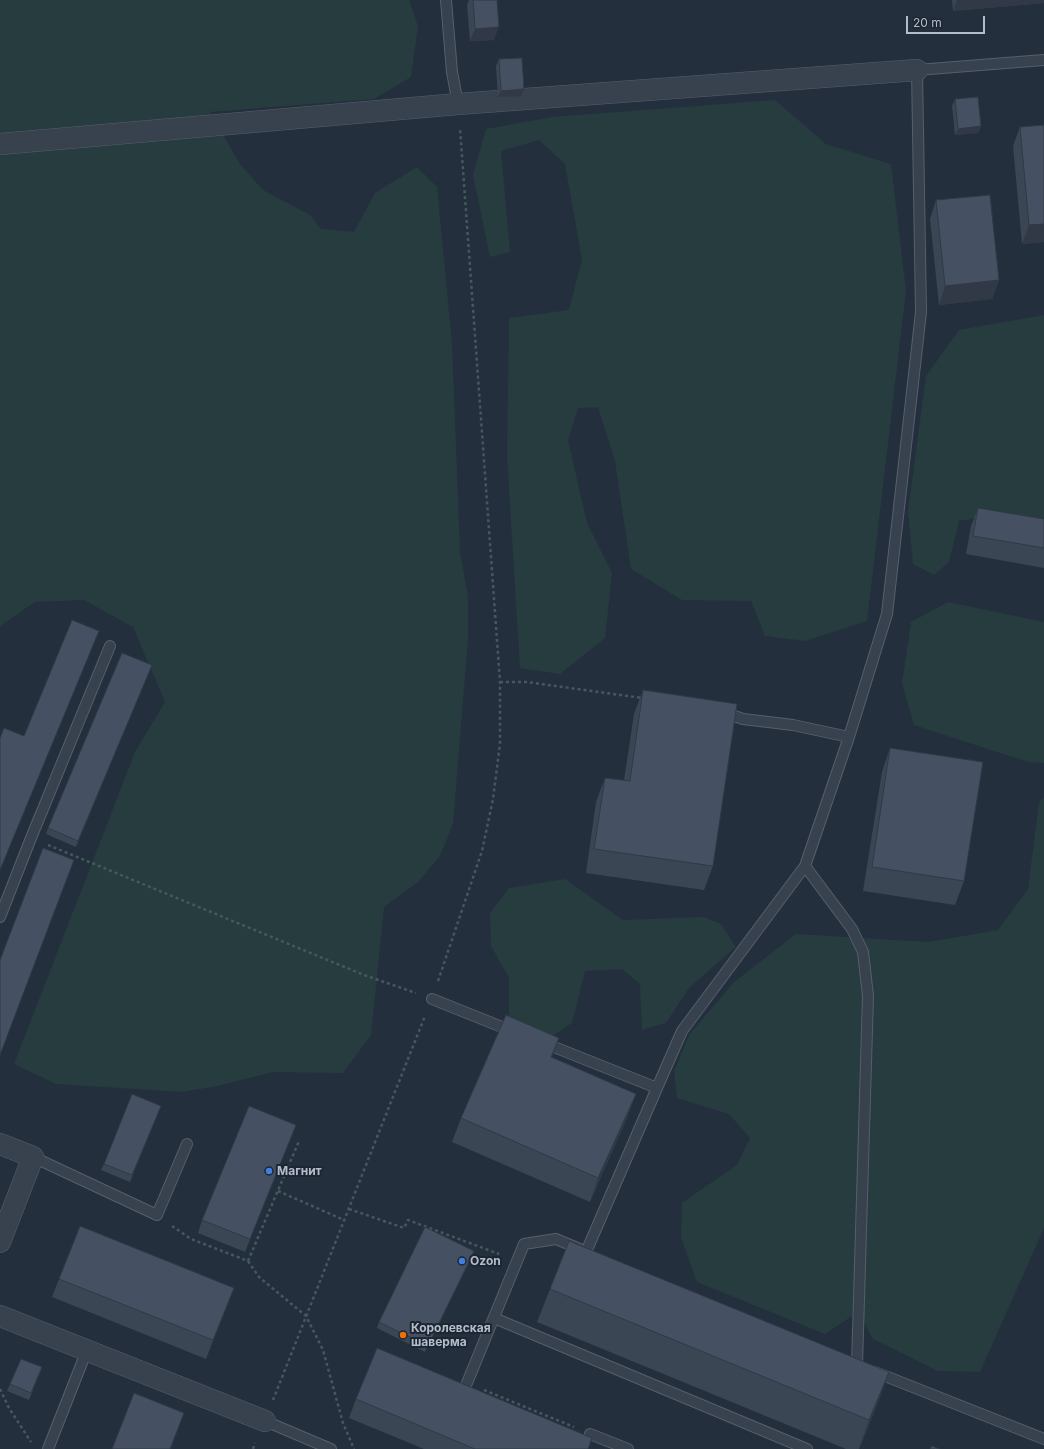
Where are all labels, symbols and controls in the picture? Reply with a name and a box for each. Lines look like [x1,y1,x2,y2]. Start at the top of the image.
scale bar [908,8,987,34]
text: 20 m [913,15,942,30]
place label: Магнит [277,1164,322,1178]
marker: Магнит [264,1166,274,1176]
place label: Ozon [470,1254,501,1268]
marker: Ozon [457,1256,467,1266]
place label: Королевская шаверма [411,1321,491,1349]
marker: Королевская шаверма [398,1330,408,1340]

